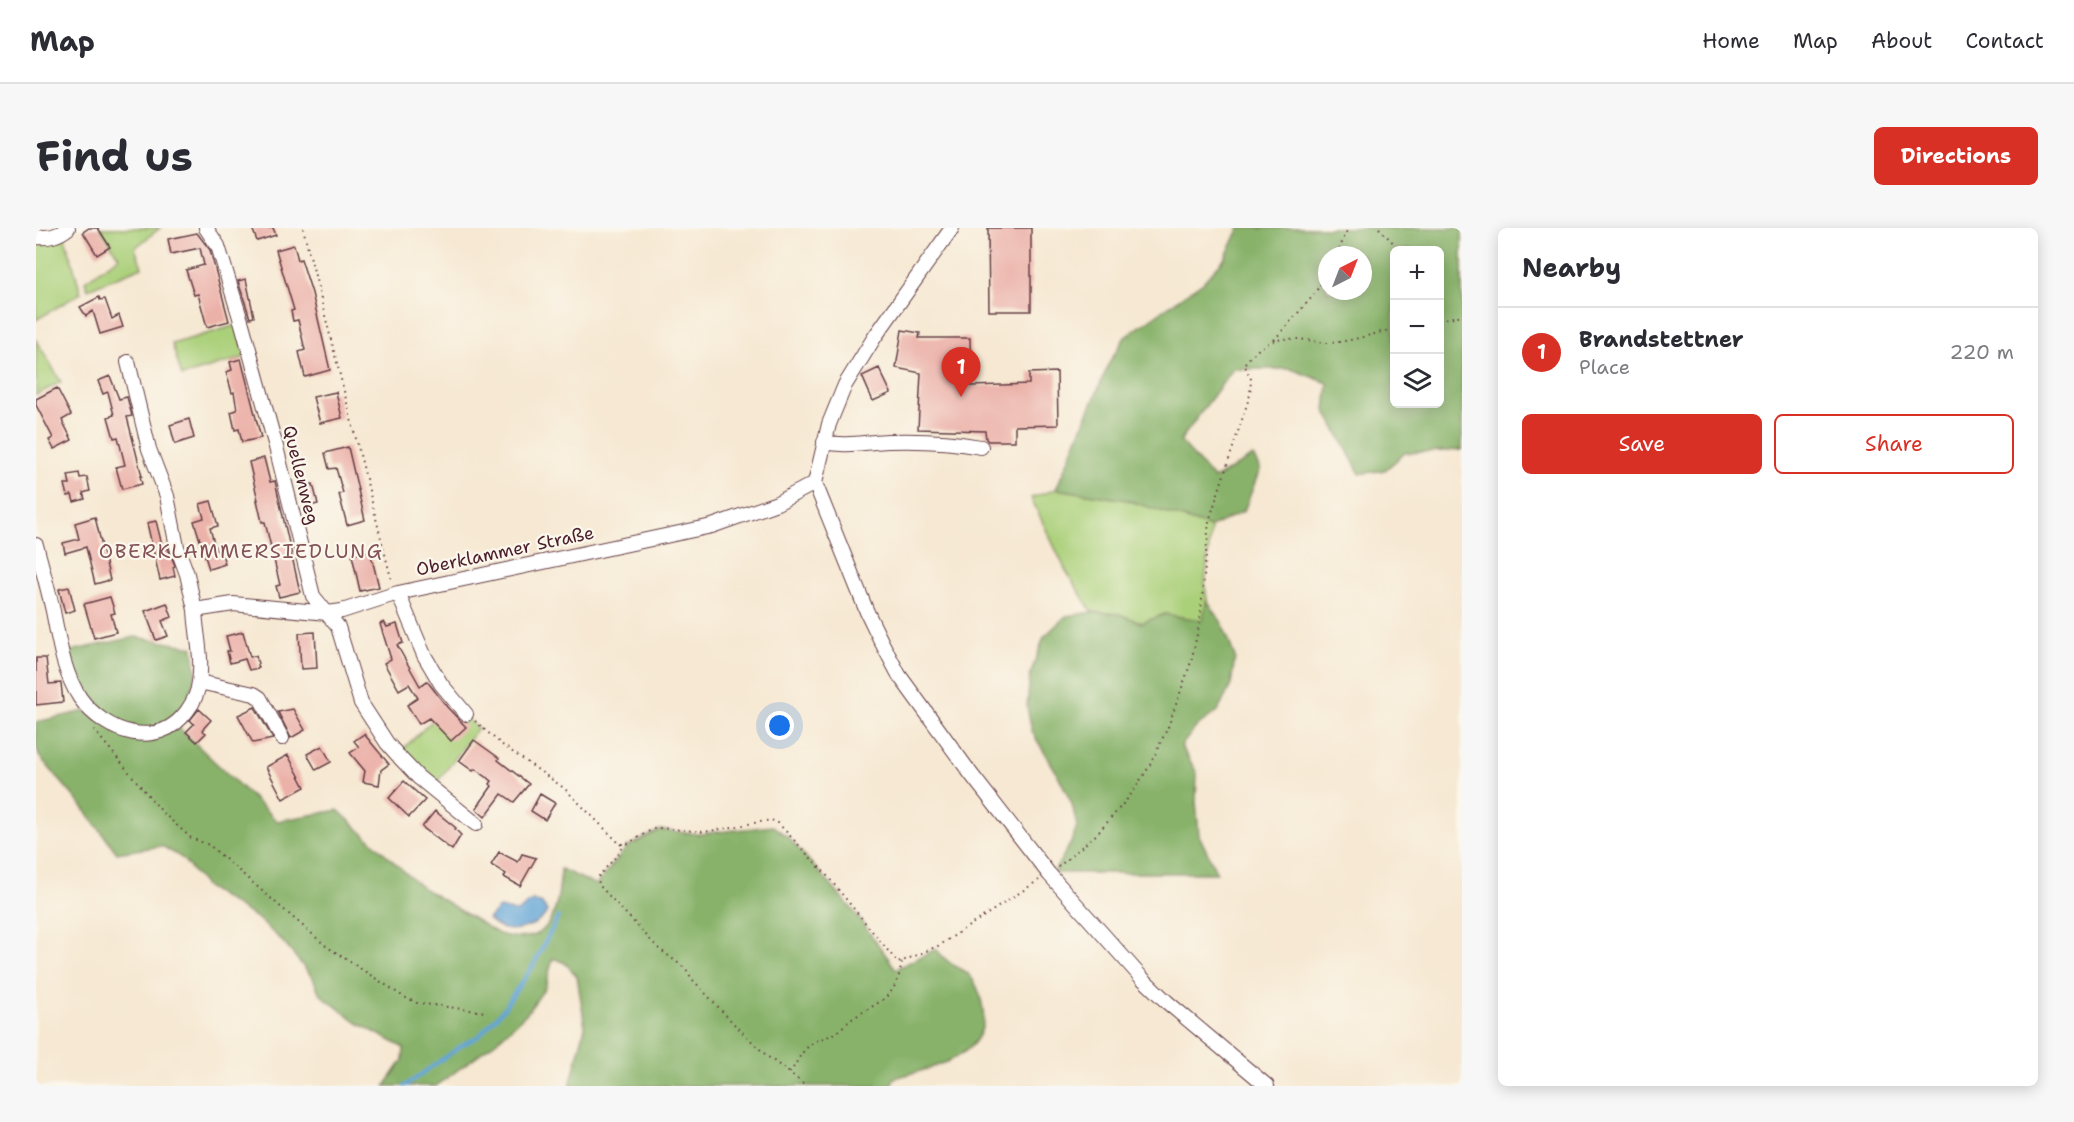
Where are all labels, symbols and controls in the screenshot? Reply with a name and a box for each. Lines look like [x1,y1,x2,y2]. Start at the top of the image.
text: Map [30,22,95,60]
text: Home [1702,27,1760,55]
text: Map [1793,27,1838,55]
text: About [1871,27,1932,55]
text: Contact [1965,27,2044,55]
button: Directions [1874,127,2038,185]
text: Find us [36,128,193,184]
north arrow [1318,246,1372,300]
map controls [1390,246,1444,408]
button: + [1390,246,1444,300]
text: Nearby [1522,250,1621,285]
button: − [1390,300,1444,354]
text: Brandstettner [1579,325,1744,354]
text: 1 [1537,339,1546,365]
text: 220 m [1950,339,2014,365]
pin: 1 [942,348,980,397]
button: layers [1390,354,1444,408]
text: Place [1579,354,1630,380]
button: Save [1522,414,1762,474]
button: Share [1774,414,2014,474]
street label: Quellenweg [277,423,325,527]
street label: Oberklammer Straße [414,520,596,582]
district label: OBERKLAMMERSIEDLUNG [99,538,383,564]
your location [765,711,794,740]

